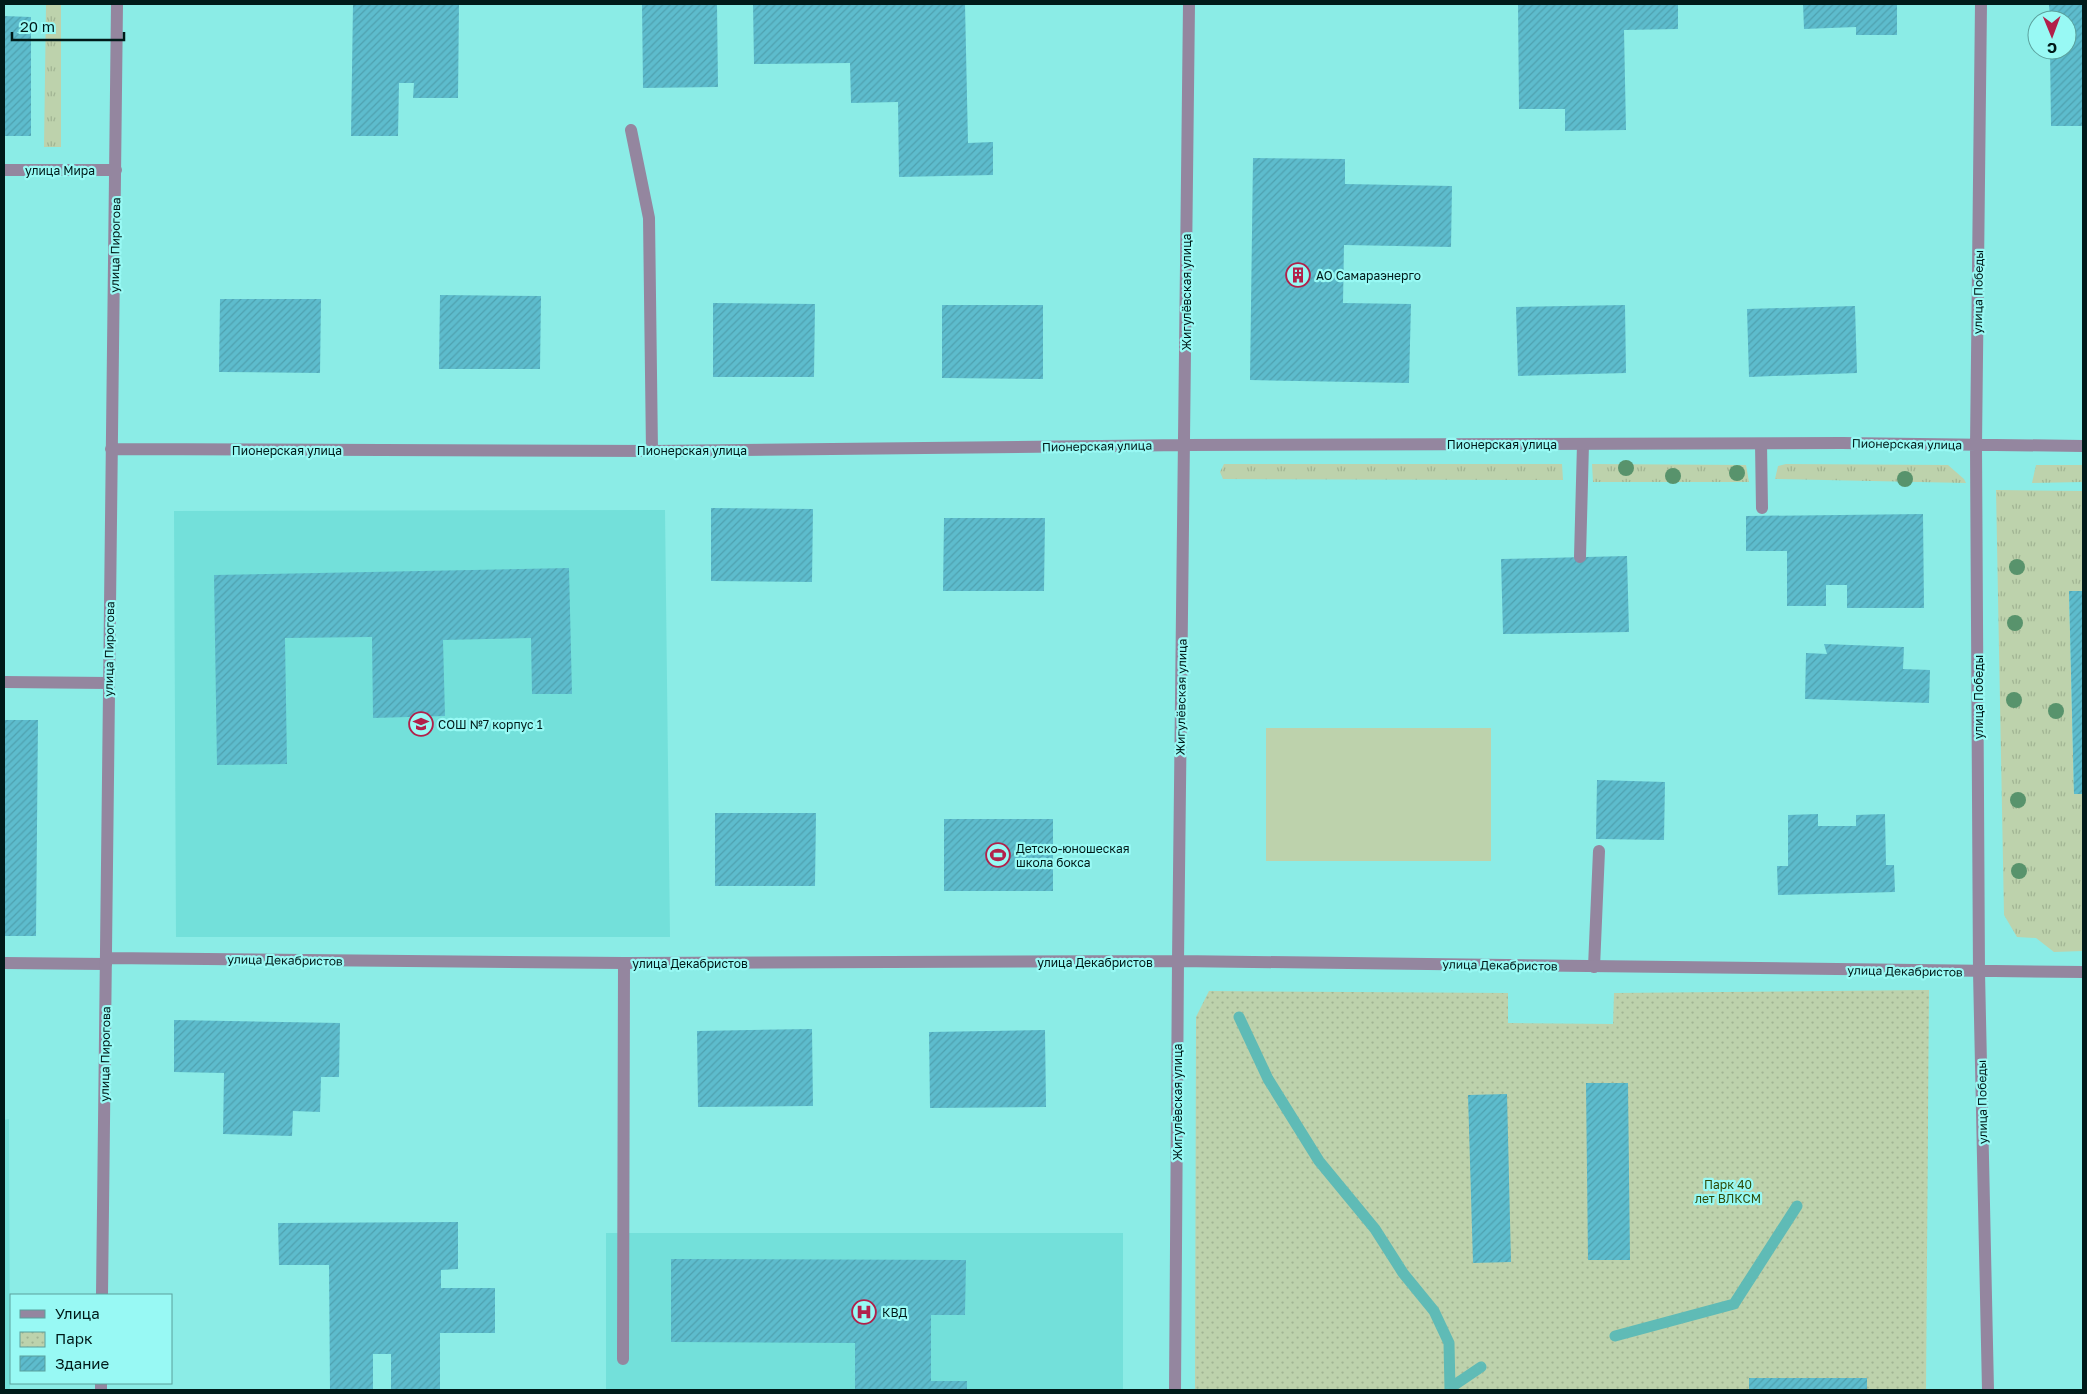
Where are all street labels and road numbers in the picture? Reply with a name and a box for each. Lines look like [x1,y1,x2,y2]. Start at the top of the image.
street label: улица Мира [25,163,95,178]
street label: улица Пирогова [107,197,123,293]
street label: Жигулёвская улица [1179,234,1194,350]
street label: улица Победы [1970,250,1986,334]
street label: Пионерская улица [1852,436,1962,452]
street label: Пионерская улица [1447,437,1557,452]
street label: Пионерская улица [1042,438,1152,454]
street label: Пионерская улица [232,443,342,458]
street label: Пионерская улица [637,443,747,458]
street label: улица Пирогова [101,601,117,697]
street label: Жигулёвская улица [1172,638,1190,756]
street label: улица Победы [1971,655,1986,739]
street label: улица Декабристов [227,951,343,969]
street label: улица Декабристов [1037,955,1153,970]
street label: улица Декабристов [632,956,748,971]
street label: улица Декабристов [1442,956,1558,974]
street label: улица Декабристов [1847,962,1963,980]
street label: улица Пирогова [97,1006,113,1102]
street label: Жигулёвская улица [1170,1044,1185,1160]
street label: улица Победы [1974,1060,1990,1144]

